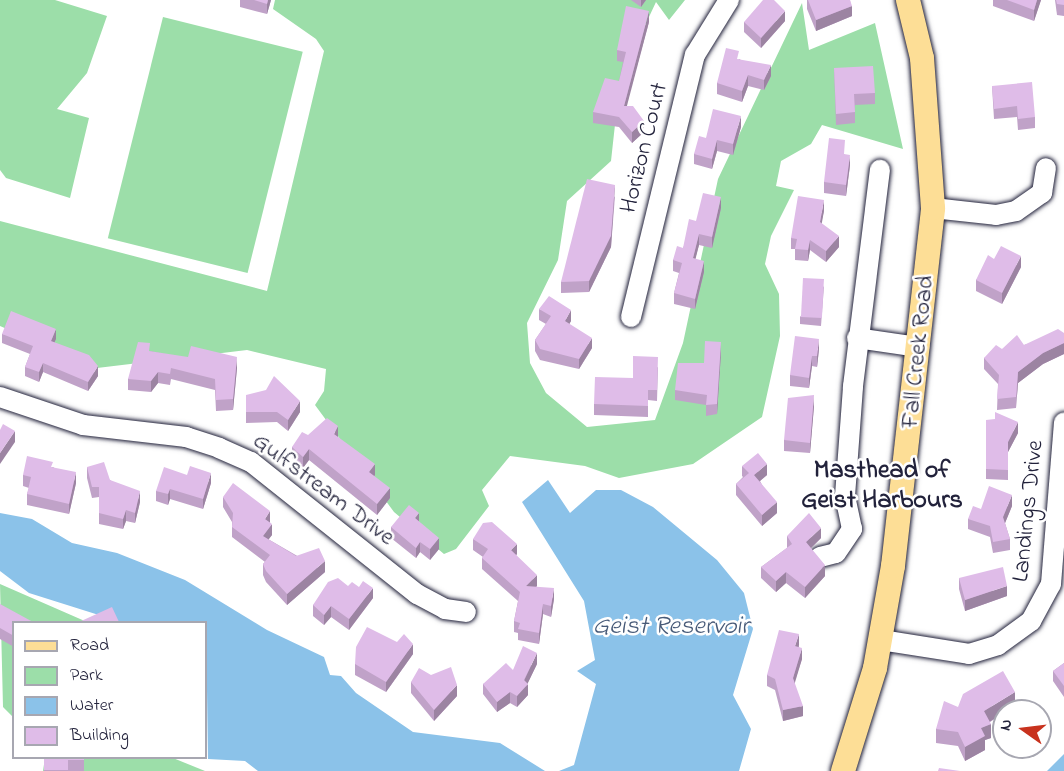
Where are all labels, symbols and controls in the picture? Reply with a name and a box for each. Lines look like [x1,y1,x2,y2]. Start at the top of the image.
street label: Horizon Court [615,80,675,216]
street label: Fall Creek Road [897,274,941,430]
street label: Gulfstream Drive [246,427,400,553]
street label: Landings Drive [1007,439,1051,583]
district label: Masthead of Geist Harbours [801,456,963,518]
water label: Geist Reservoir [593,612,749,644]
legend [12,621,207,759]
text: Road [70,633,109,659]
text: Park [70,663,103,689]
text: Water [70,693,113,719]
north arrow [992,699,1052,759]
text: N [994,717,1019,733]
text: Building [70,723,129,749]

